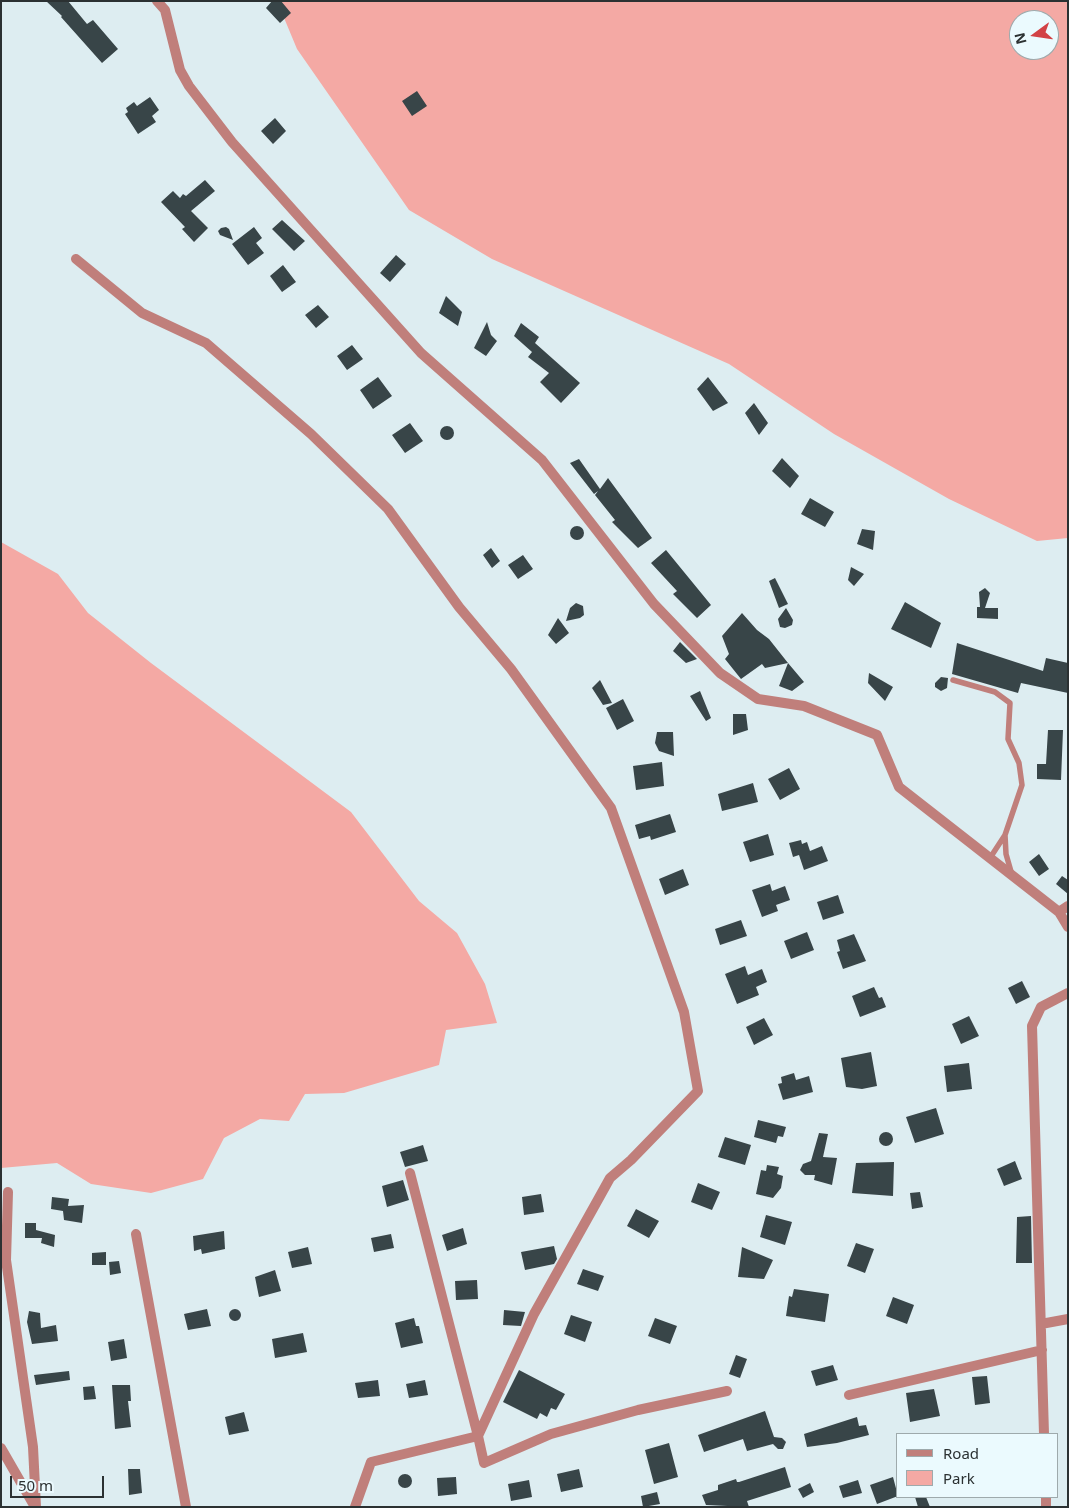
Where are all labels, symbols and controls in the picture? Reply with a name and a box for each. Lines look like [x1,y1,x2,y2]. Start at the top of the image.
north arrow [1009,10,1059,60]
text: N [1009,31,1031,46]
legend [896,1433,1059,1498]
text: Road [943,1443,979,1463]
scale bar [12,1466,106,1498]
text: Park [943,1468,975,1488]
text: 50 m [18,1475,53,1495]

